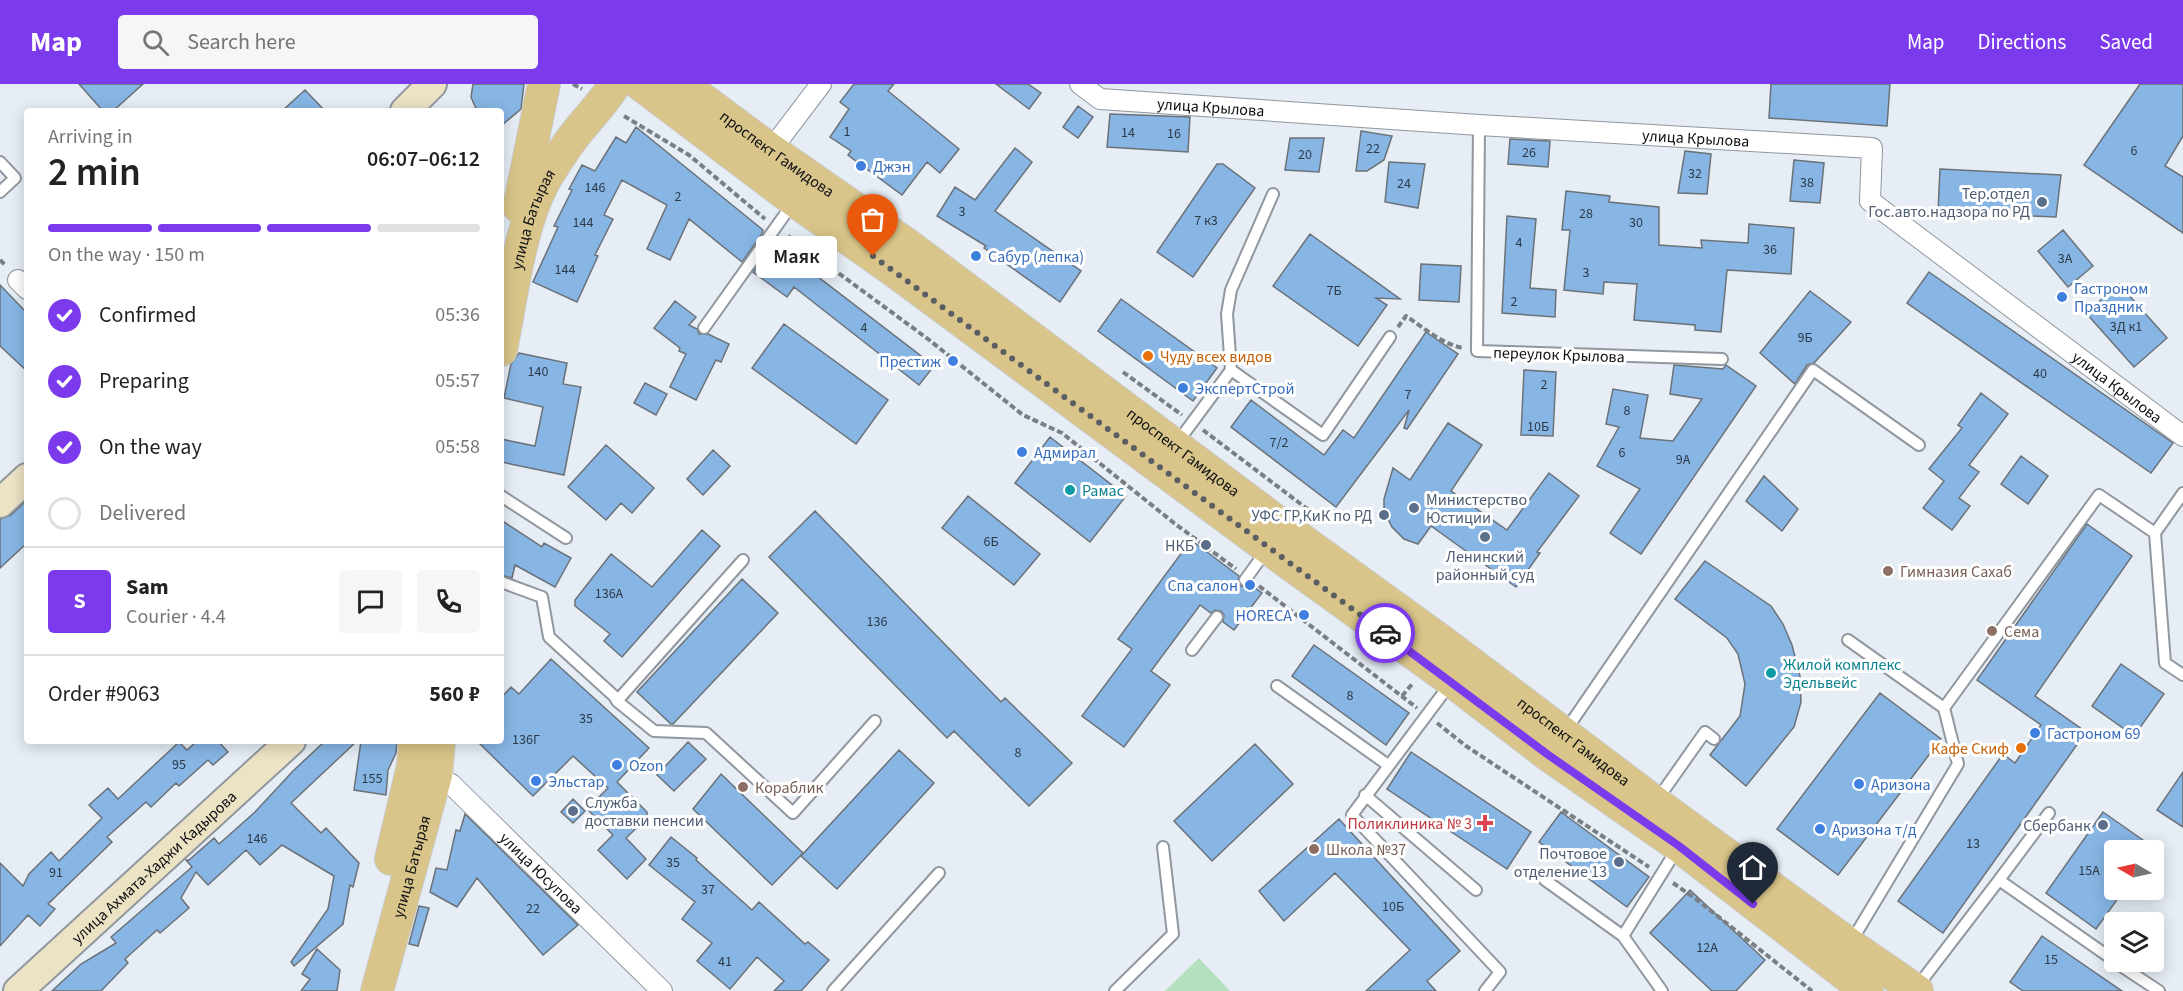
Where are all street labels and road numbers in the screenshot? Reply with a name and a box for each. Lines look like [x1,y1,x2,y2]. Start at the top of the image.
street label: улица Крылова [1156,93,1265,122]
street label: проспект Гамидова [715,106,838,203]
street label: улица Крылова [1641,125,1750,153]
street label: улица Батырая [506,165,561,272]
street label: переулок Крылова [1493,342,1625,368]
street label: улица Крылова [2067,346,2166,429]
street label: проспект Гамидова [1122,403,1244,502]
street label: проспект Гамидова [1513,692,1634,792]
street label: улица Ахмата-Хаджи Кадырова [67,786,242,949]
street label: улица Батырая [387,813,436,921]
street label: улица Юсупова [494,828,587,919]

